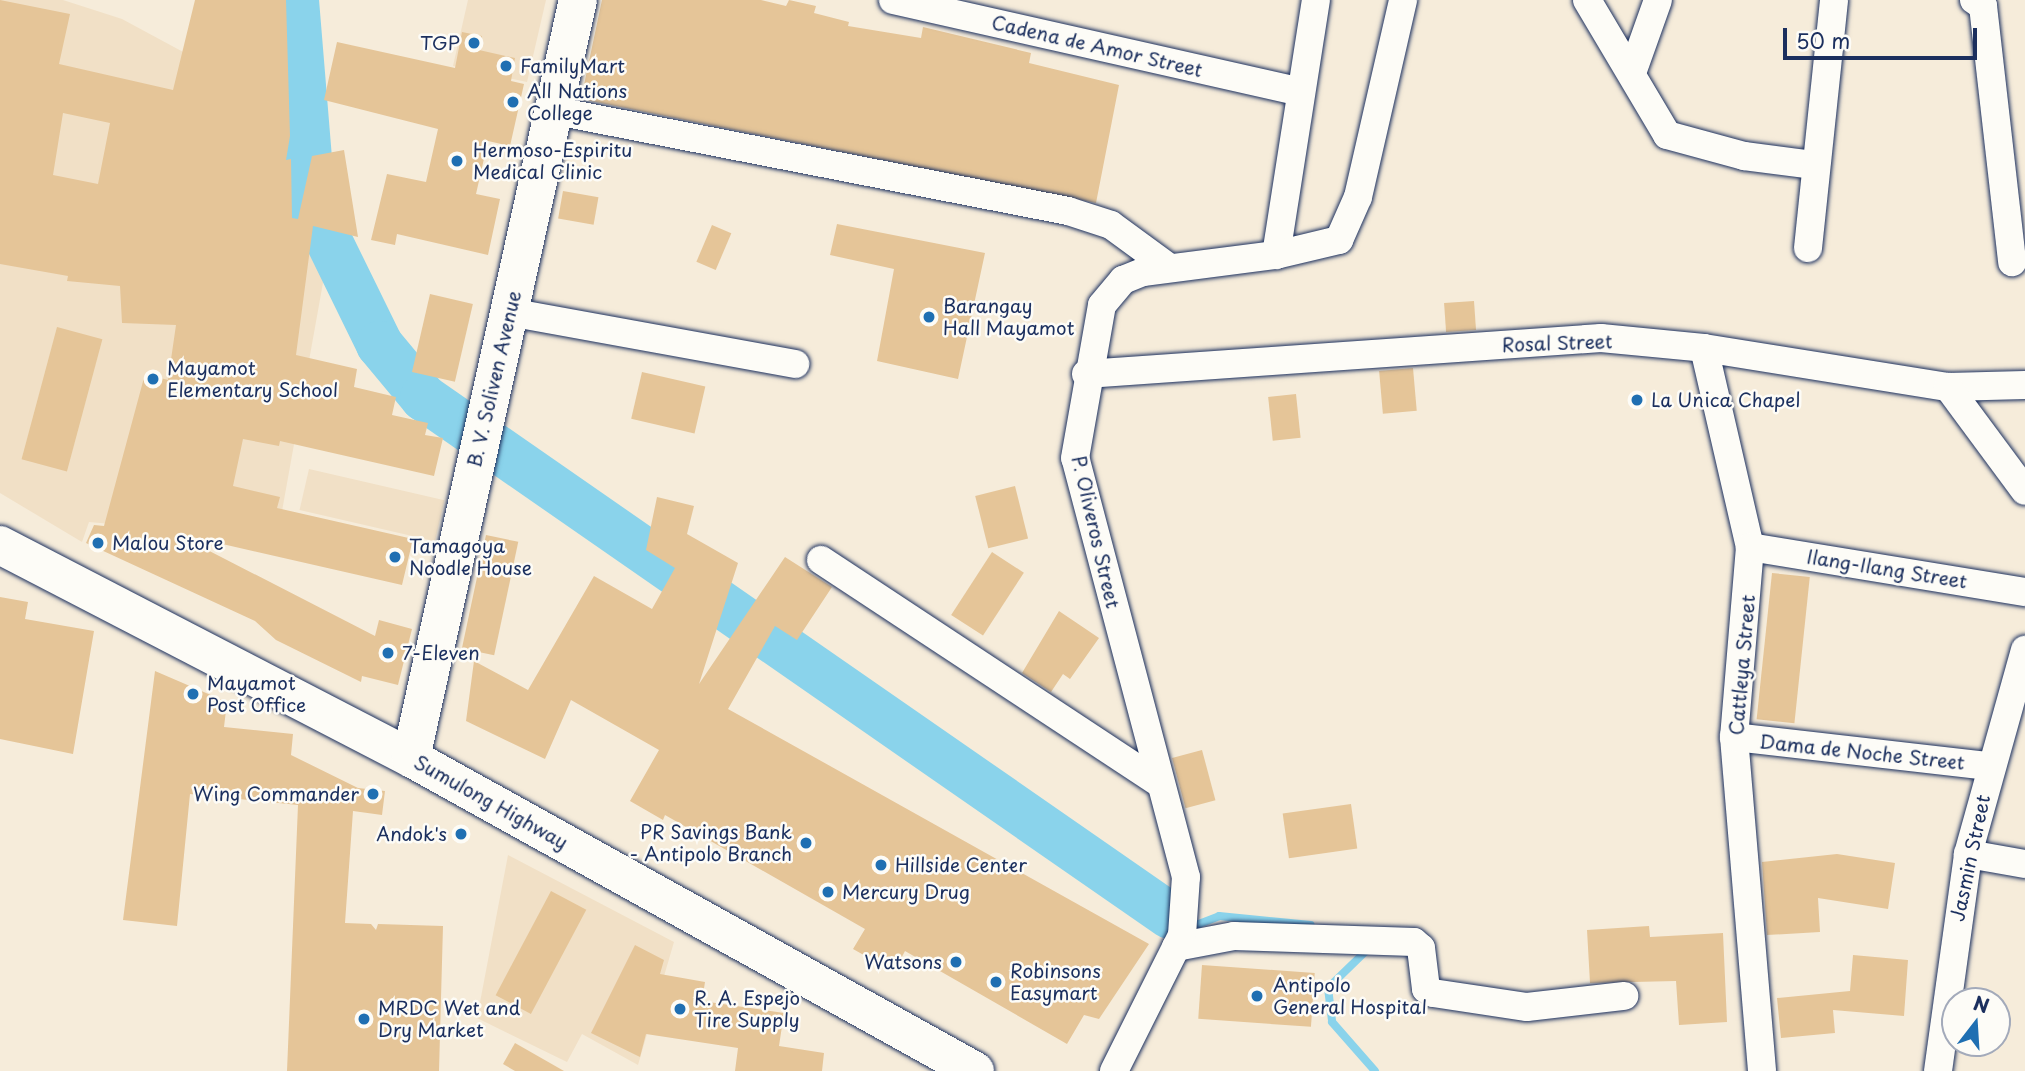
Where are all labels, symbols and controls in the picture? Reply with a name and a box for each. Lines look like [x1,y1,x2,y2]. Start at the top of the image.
street label: Cadena de Amor Street [988,10,1206,82]
scale bar [1787,14,1981,58]
text: 50 m [1796,24,1850,56]
place label: TGP [420,32,460,54]
marker: TGP [466,35,482,51]
place label: FamilyMart [520,55,625,77]
marker: FamilyMart [498,58,514,74]
place label: All Nations College [527,80,628,124]
marker: All Nations College [505,94,521,110]
place label: Hermoso-Espiritu Medical Clinic [473,139,632,183]
marker: Hermoso-Espiritu Medical Clinic [447,151,467,171]
street label: B. V. Soliven Avenue [462,288,526,470]
place label: Barangay Hall Mayamot [943,295,1075,339]
marker: Barangay Hall Mayamot [921,309,937,325]
street label: Rosal Street [1501,330,1613,356]
place label: Mayamot Elementary School [167,357,338,401]
marker: Mayamot Elementary School [145,371,161,387]
place label: La Unica Chapel [1651,389,1803,411]
marker: La Unica Chapel [1629,392,1645,408]
street label: P. Oliveros Street [1067,452,1125,612]
place label: Malou Store [112,532,224,554]
marker: Malou Store [90,535,106,551]
place label: Tamagoya Noodle House [409,535,534,579]
street label: Ilang-Ilang Street [1805,545,1969,593]
marker: Tamagoya Noodle House [387,549,403,565]
street label: Cattleya Street [1724,593,1760,737]
place label: 7-Eleven [402,642,480,664]
marker: 7-Eleven [380,645,396,661]
place label: Mayamot Post Office [207,672,306,716]
marker: Mayamot Post Office [185,686,201,702]
street label: Dama de Noche Street [1756,730,1968,774]
street label: Sumulong Highway [410,750,572,854]
place label: Wing Commander [193,783,359,805]
marker: Wing Commander [365,786,381,802]
street label: Jasmin Street [1945,793,1995,923]
place label: PR Savings Bank - Antipolo Branch [628,821,792,865]
place label: Andok's [376,823,447,845]
marker: Andok's [453,826,469,842]
marker: PR Savings Bank - Antipolo Branch [798,835,814,851]
place label: Hillside Center [895,854,1029,876]
marker: Hillside Center [873,857,889,873]
place label: Mercury Drug [842,881,971,903]
marker: Mercury Drug [820,884,836,900]
place label: Watsons [864,951,942,973]
marker: Watsons [948,954,964,970]
place label: Robinsons Easymart [1010,960,1101,1004]
marker: Robinsons Easymart [988,974,1004,990]
place label: Antipolo General Hospital [1273,974,1428,1018]
marker: Antipolo General Hospital [1247,986,1267,1006]
place label: R. A. Espejo Tire Supply [694,987,802,1031]
north arrow [1941,987,2011,1057]
text: N [1970,988,1993,1019]
place label: MRDC Wet and Dry Market [378,997,523,1041]
marker: R. A. Espejo Tire Supply [672,1001,688,1017]
marker: MRDC Wet and Dry Market [356,1011,372,1027]

